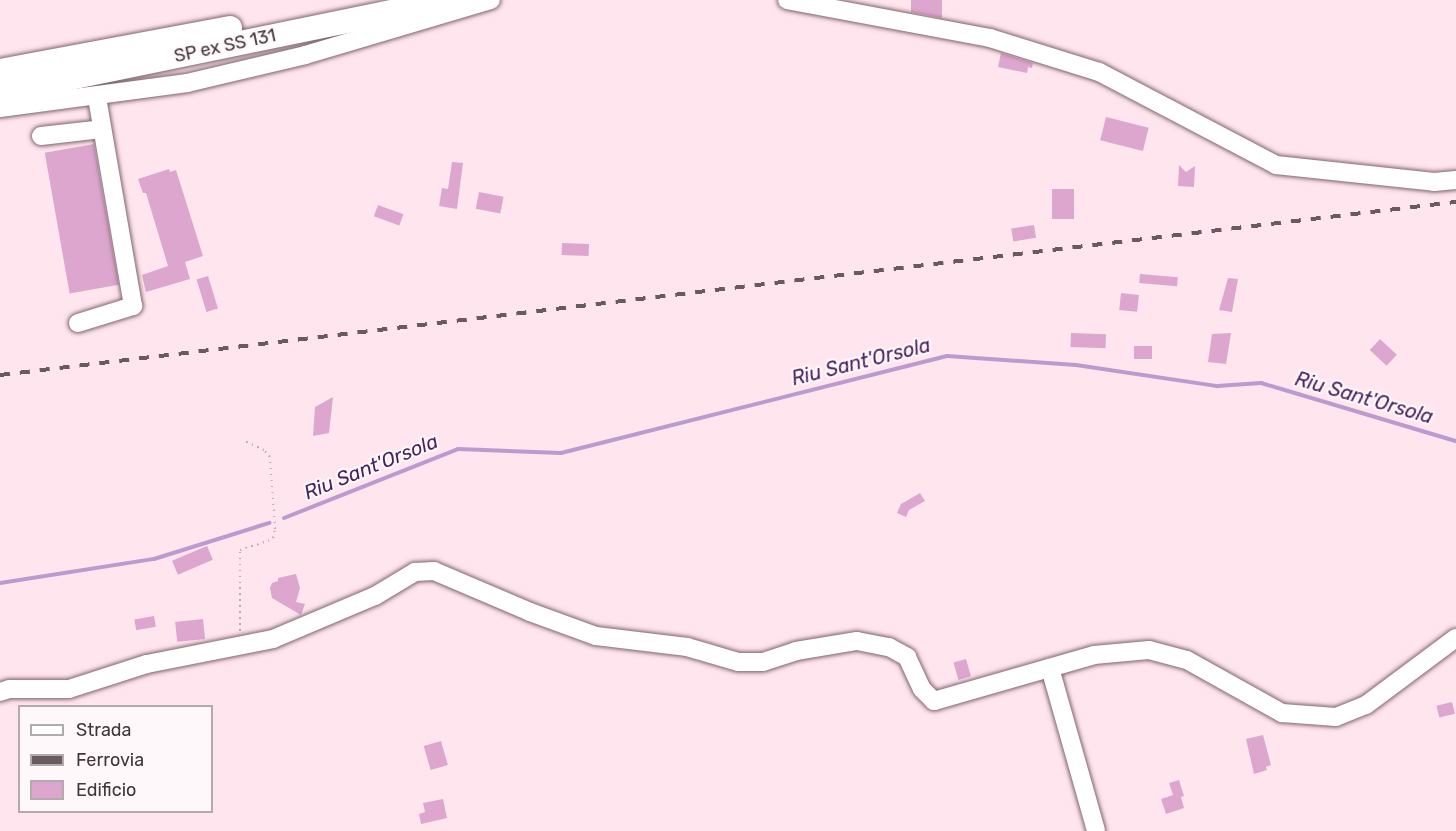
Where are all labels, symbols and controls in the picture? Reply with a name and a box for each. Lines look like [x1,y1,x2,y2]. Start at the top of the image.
street label: SP ex SS 131 [172,25,278,67]
water label: Riu Sant'Orsola [789,333,933,391]
water label: Riu Sant'Orsola [1292,367,1436,429]
water label: Riu Sant'Orsola [300,429,442,505]
legend [18,705,213,813]
text: Strada [76,719,132,741]
text: Ferrovia [76,749,144,771]
text: Edificio [76,779,136,801]

